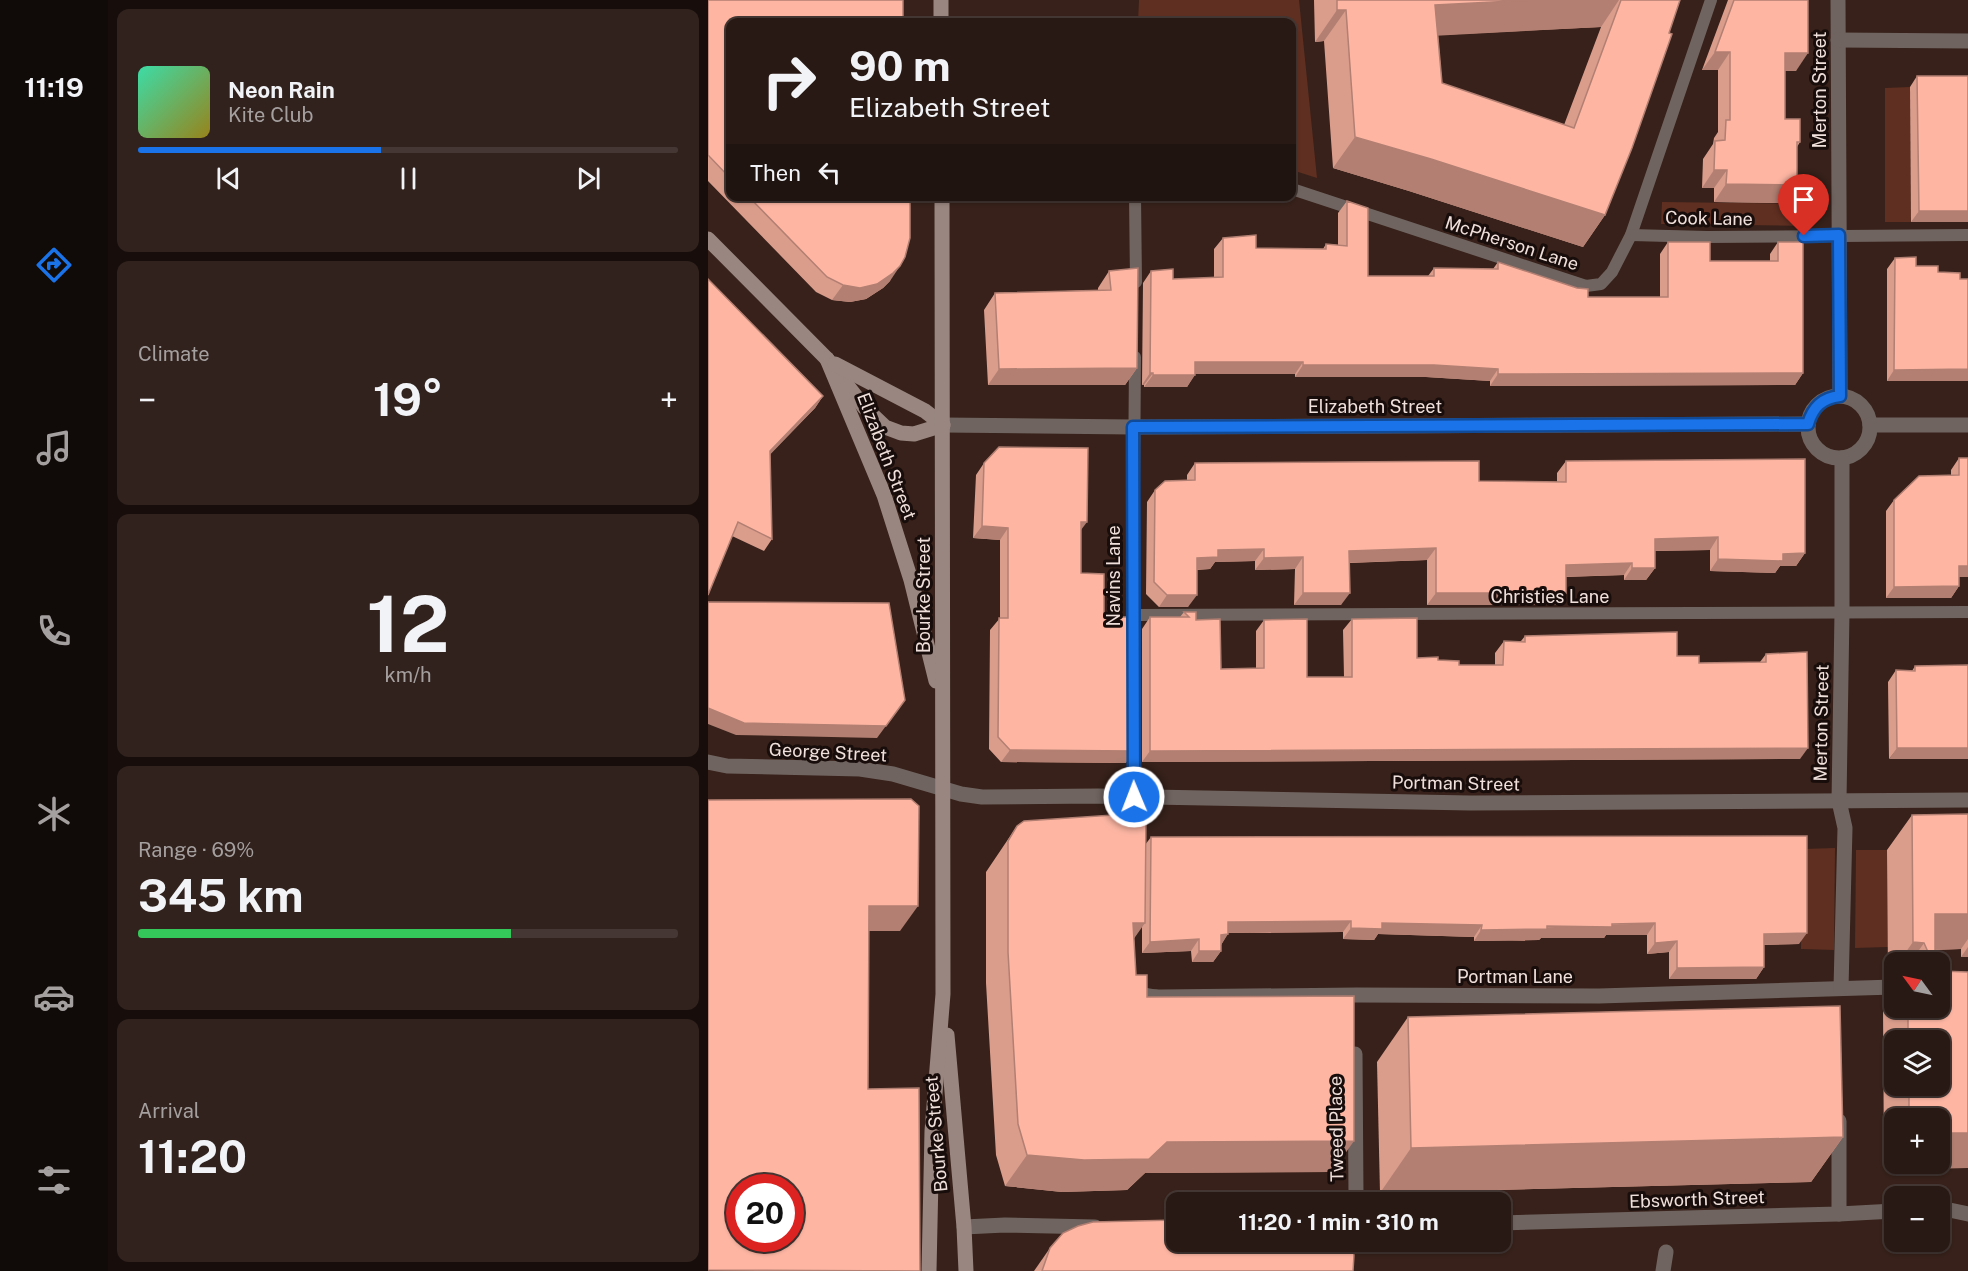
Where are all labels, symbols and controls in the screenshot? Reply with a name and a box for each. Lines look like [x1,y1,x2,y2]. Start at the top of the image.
street label: Merton Street [1809,31,1830,149]
text: 90 m [849,41,951,90]
icon: right [750,42,828,120]
text: 11:19 [24,71,84,103]
text: Neon Rain [228,77,335,103]
text: Elizabeth Street [849,91,1050,123]
text: Kite Club [228,103,313,127]
icon: left [813,156,846,189]
text: Then [750,160,801,186]
icon: previous [212,162,245,195]
icon: pause [392,162,425,195]
icon: next [572,162,605,195]
pin [1778,174,1829,236]
icon: arrive [1787,183,1820,216]
street label: Cook Lane [1665,207,1753,229]
street label: McPherson Lane [1443,212,1581,274]
icon: directions [33,244,75,286]
text: Climate [138,342,210,366]
text: 19° [373,373,443,426]
text: − [138,381,156,419]
text: + [660,381,678,419]
street label: Elizabeth Street [853,390,921,522]
street label: Elizabeth Street [1308,396,1442,417]
icon: music [33,427,75,469]
street label: Navins Lane [1103,525,1124,627]
street label: Bourke Street [913,537,934,653]
text: 12 [367,578,449,670]
street label: Christies Lane [1491,586,1609,607]
icon: phone [33,610,75,652]
text: km/h [384,663,432,687]
street label: Merton Street [1809,664,1833,782]
street label: George Street [768,738,888,766]
position arrow [1102,765,1166,829]
street label: Portman Street [1392,771,1520,795]
icon: climate [33,793,75,835]
text: Range · 69% [138,838,254,862]
text: 345 km [138,869,304,922]
north arrow [1884,952,1950,1018]
map controls [1884,952,1950,1252]
street label: Portman Lane [1457,966,1573,987]
icon: car [33,976,75,1018]
button: layers [1884,1030,1950,1096]
street label: Bourke Street [920,1075,952,1193]
street label: Tweed Place [1325,1076,1347,1182]
text: Arrival [138,1099,200,1123]
button: + [1884,1108,1950,1174]
text: 11:20 [138,1130,247,1183]
icon: filters [33,1159,75,1201]
speed limit sign: 20 [726,1174,804,1252]
street label: Ebsworth Street [1629,1186,1765,1212]
button: − [1884,1186,1950,1252]
text: 11:20 · 1 min · 310 m [1238,1209,1439,1235]

